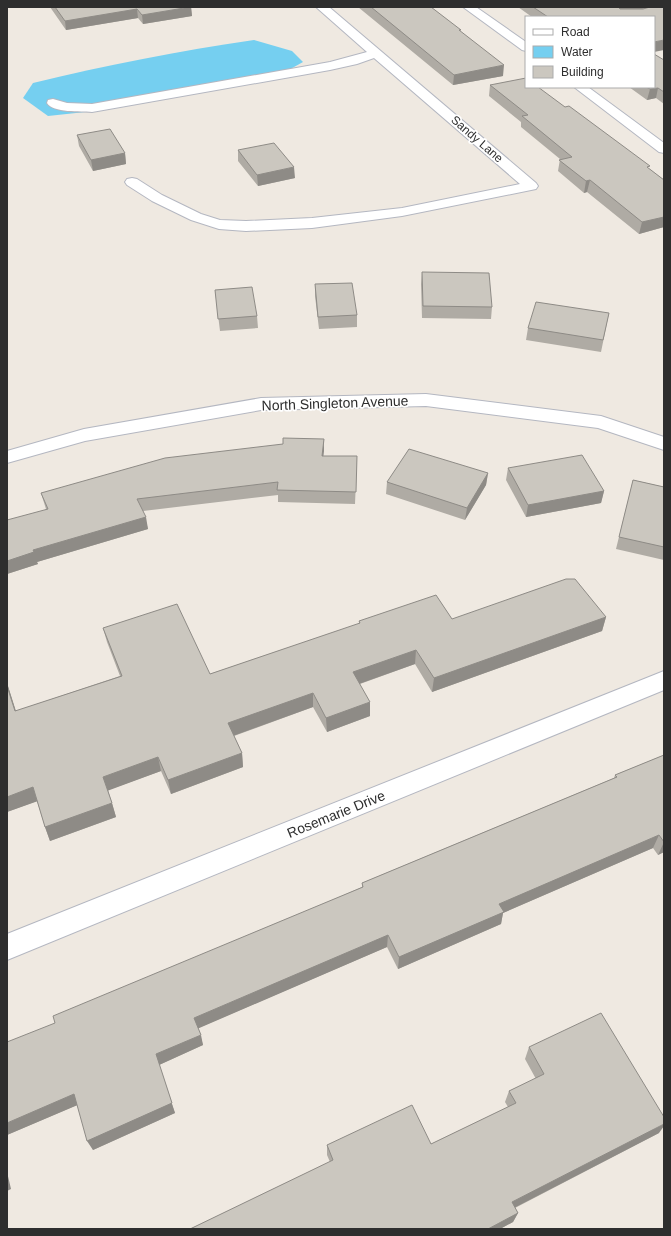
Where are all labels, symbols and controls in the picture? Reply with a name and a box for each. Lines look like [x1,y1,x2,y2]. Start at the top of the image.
legend [525,16,655,88]
text: Road [561,25,590,39]
text: Water [561,45,593,59]
text: Building [561,65,604,79]
street label: Sandy Lane [448,113,506,166]
street label: North Singleton Avenue [261,392,409,414]
street label: Rosemarie Drive [285,787,388,841]

